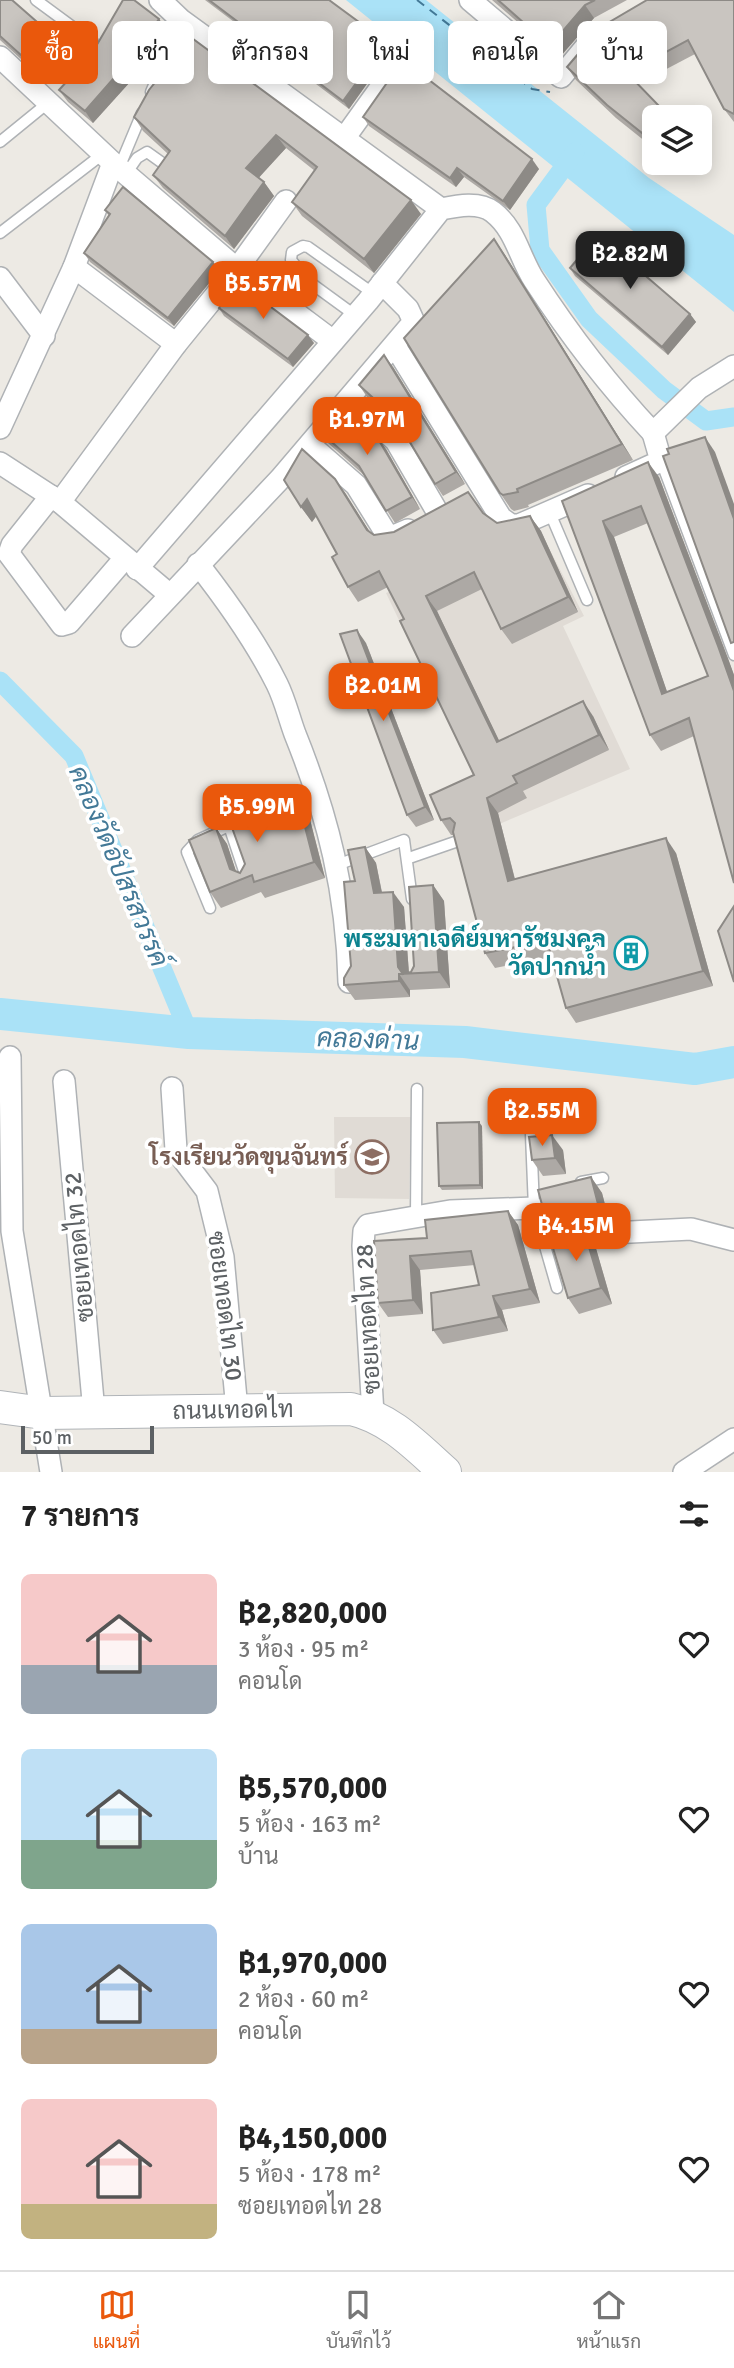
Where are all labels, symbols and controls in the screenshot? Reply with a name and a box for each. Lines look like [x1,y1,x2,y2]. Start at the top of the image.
chip: ซื้อ [21,21,98,84]
chip: เช่า [112,21,194,84]
chip: ตัวกรอง [208,21,333,84]
chip: ใหม่ [347,21,434,84]
chip: คอนโด [448,21,563,84]
chip: บ้าน [577,21,667,84]
map controls [642,105,712,175]
button: layers [642,105,712,175]
pin: ฿2.82M [573,232,687,291]
text: ฿2.82M [592,239,668,268]
pin: ฿5.57M [206,262,320,321]
text: ฿5.57M [225,269,301,298]
pin: ฿1.97M [310,398,424,457]
text: ฿1.97M [329,405,405,434]
pin: ฿2.01M [326,664,440,723]
text: ฿2.01M [345,671,421,700]
water label: คลองวัดอัปสรสวรรค์ [61,760,178,975]
pin: ฿5.99M [200,784,314,844]
text: ฿5.99M [219,792,295,821]
place label: พระมหาเจดีย์มหารัชมงคล วัดปากน้ำ [344,923,606,982]
building icon: พระมหาเจดีย์มหารัชมงคล วัดปากน้ำ [612,934,650,972]
water label: คลองด่าน [316,1022,420,1058]
pin: ฿2.55M [485,1088,599,1148]
text: ฿2.55M [504,1096,580,1125]
school or university icon: โรงเรียนวัดขุนจันทร์ [353,1138,391,1176]
place label: โรงเรียนวัดขุนจันทร์ [147,1141,350,1174]
street label: ซอยเทอดไท 32 [57,1171,100,1323]
pin: ฿4.15M [519,1204,633,1263]
text: ฿4.15M [538,1211,614,1240]
street label: ซอยเทอดไท 30 [201,1229,250,1382]
street label: ซอยเทอดไท 28 [348,1243,387,1395]
street label: ถนนเทอดไท [172,1393,294,1426]
scale bar [21,1423,154,1455]
text: 50 m [32,1426,72,1450]
icon: filters [675,1495,713,1533]
text: 7 รายการ [21,1498,140,1535]
text: ฿2,820,000 [238,1595,387,1632]
icon: home [77,1602,161,1686]
icon: heart [675,1625,713,1663]
text: 3 ห้อง · 95 m² [238,1635,369,1664]
text: คอนโด [238,1667,302,1696]
text: ฿5,570,000 [238,1770,387,1807]
icon: home [77,1777,161,1861]
icon: heart [675,1800,713,1838]
text: 5 ห้อง · 163 m² [238,1810,382,1839]
text: บ้าน [238,1842,279,1871]
text: ฿1,970,000 [238,1945,387,1982]
icon: home [77,1952,161,2036]
icon: heart [675,1975,713,2013]
text: 2 ห้อง · 60 m² [238,1985,369,2014]
text: คอนโด [238,2017,302,2046]
text: ฿4,150,000 [238,2120,387,2157]
icon: home [77,2127,161,2211]
icon: heart [675,2150,713,2188]
text: 5 ห้อง · 178 m² [238,2160,382,2189]
text: ซอยเทอดไท 28 [238,2192,382,2221]
tab: แผนที่ [93,2286,140,2354]
tab: บันทึกไว้ [326,2286,391,2354]
tab: หน้าแรก [577,2286,641,2354]

